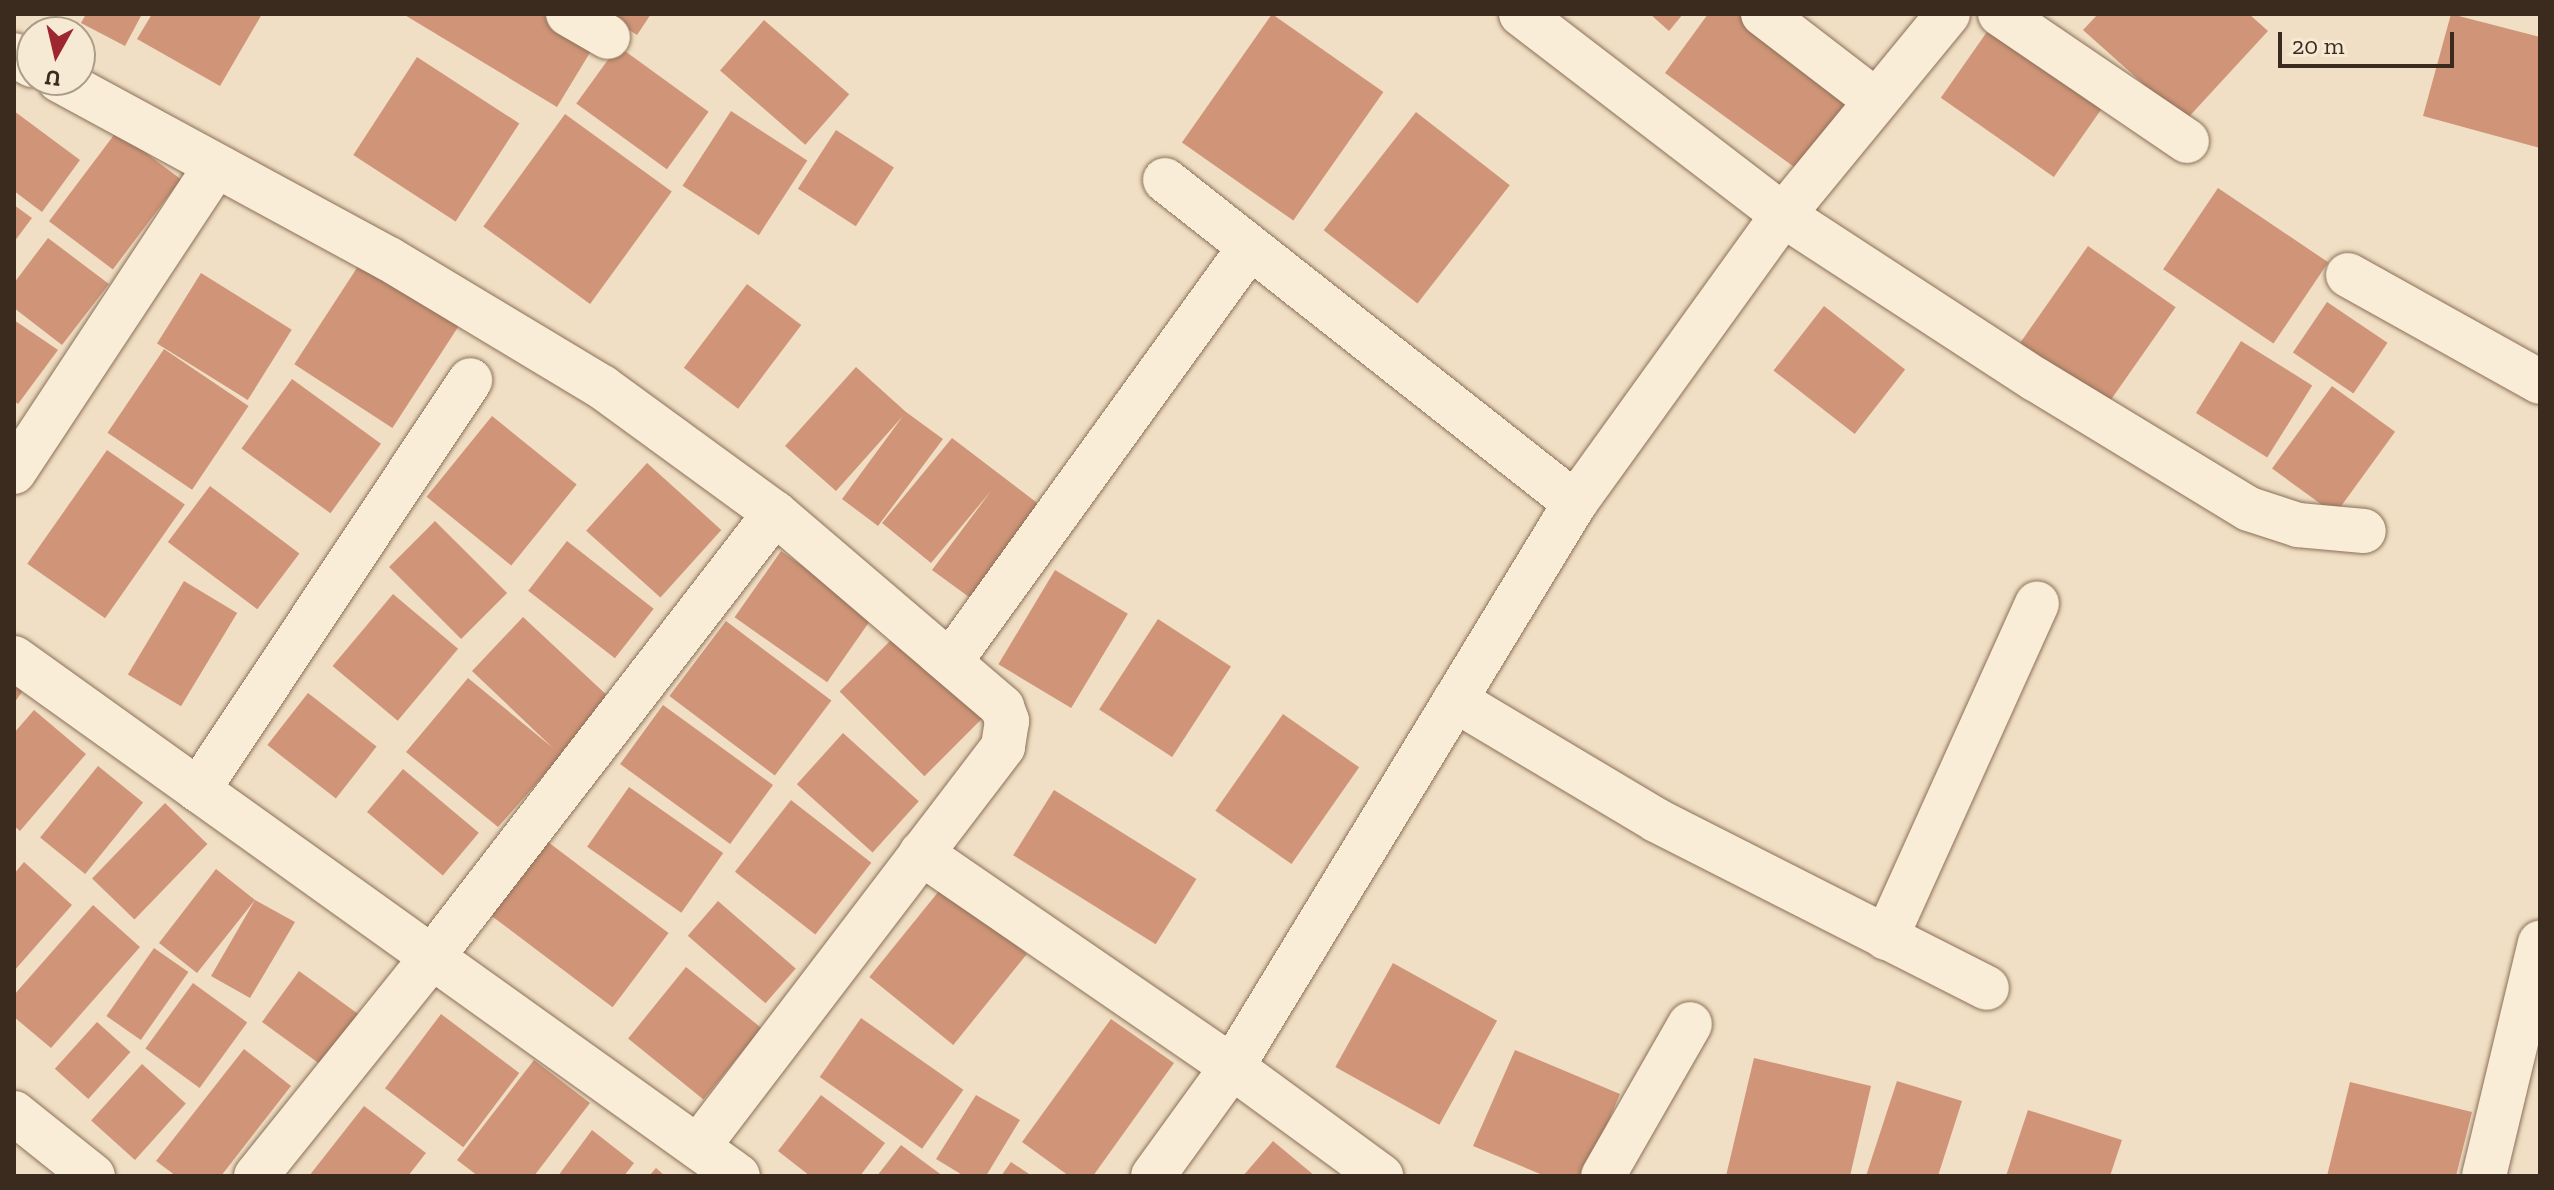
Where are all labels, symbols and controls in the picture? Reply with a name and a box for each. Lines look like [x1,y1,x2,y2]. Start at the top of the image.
north arrow [16,16,96,96]
scale bar [2282,16,2458,66]
text: 20 m [2292,31,2344,60]
text: U [43,64,63,93]

